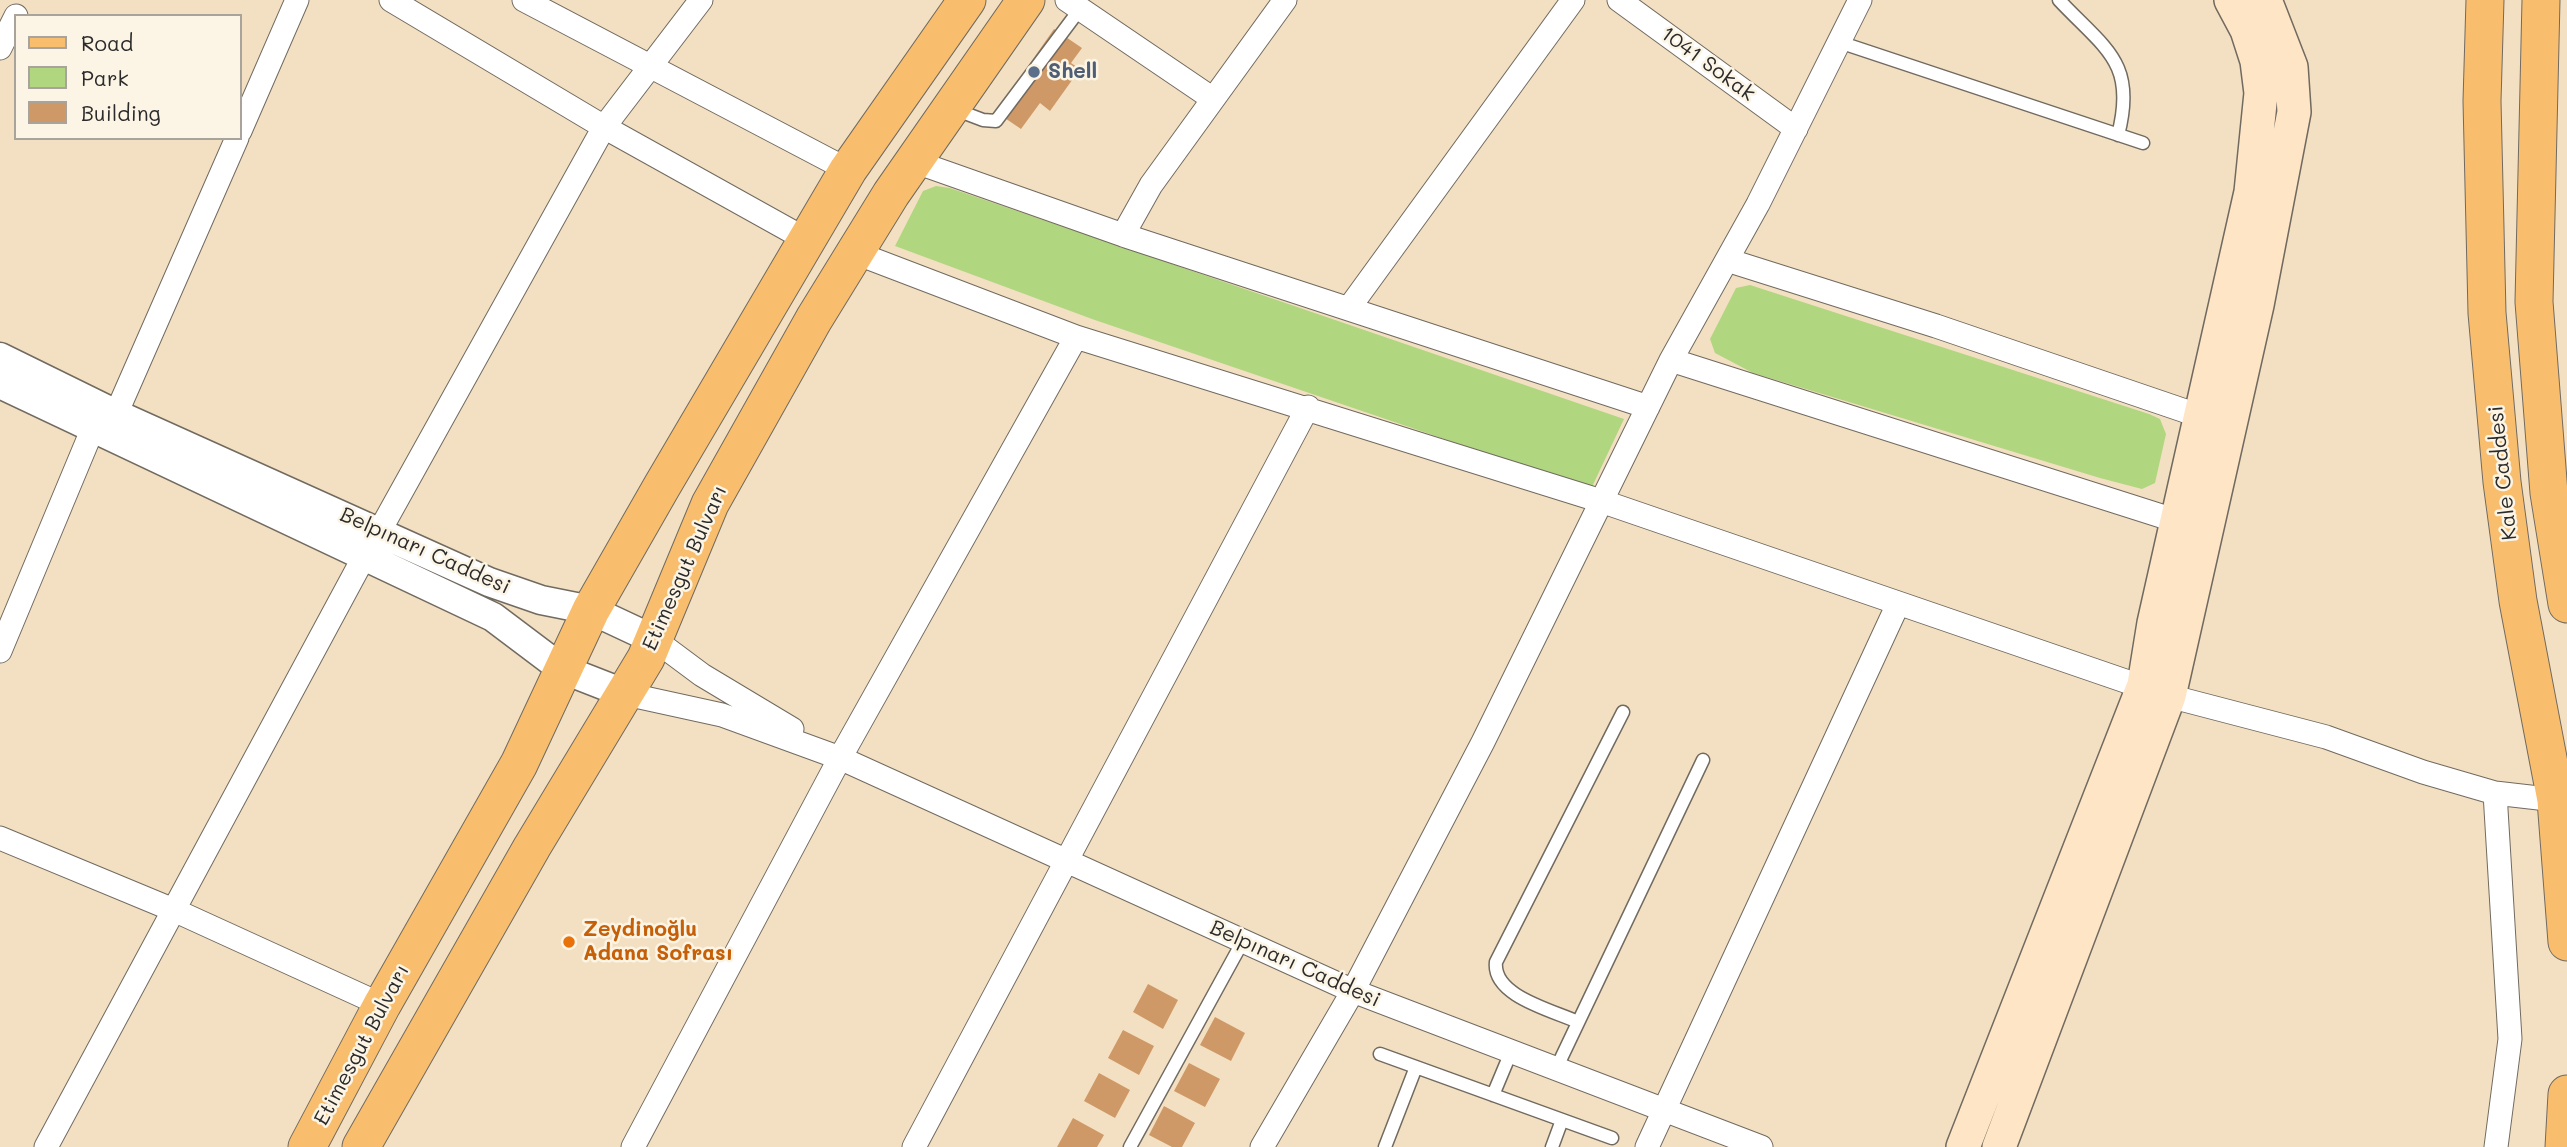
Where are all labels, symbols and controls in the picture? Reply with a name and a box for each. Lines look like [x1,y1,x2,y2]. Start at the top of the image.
legend [14,14,242,140]
street label: 1041 Sokak [1656,21,1760,107]
text: Road [81,29,133,56]
place label: Shell [1048,59,1097,85]
text: Park [81,64,129,91]
marker: Shell [1026,64,1042,80]
text: Building [81,99,161,126]
street label: Kale Caddesi [2483,404,2523,542]
street label: Etimesgut Bulvarı [637,481,733,655]
street label: Belpınarı Caddesi [336,502,514,600]
street label: Belpınarı Caddesi [1206,915,1384,1013]
place label: Zeydinoğlu Adana Sofrası [583,917,733,967]
marker: Zeydinoğlu Adana Sofrası [561,934,577,950]
street label: Etimesgut Bulvarı [309,960,415,1130]

